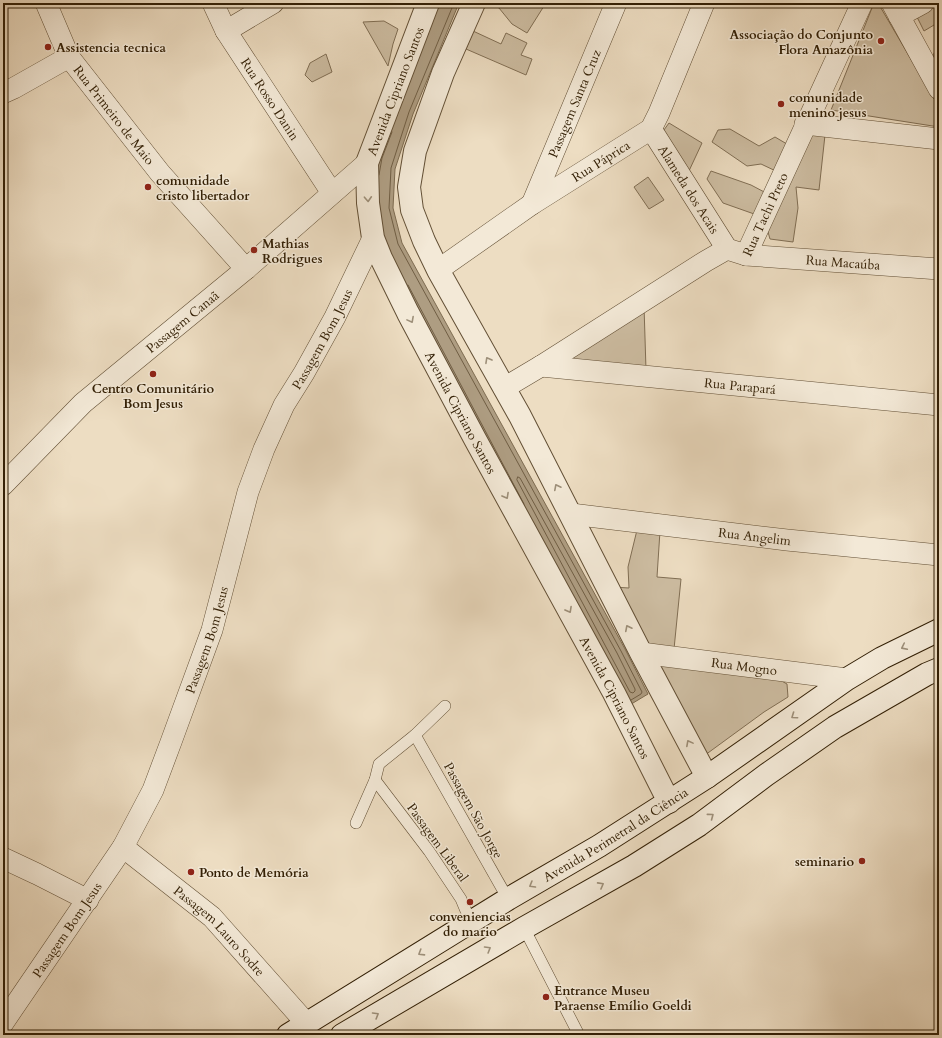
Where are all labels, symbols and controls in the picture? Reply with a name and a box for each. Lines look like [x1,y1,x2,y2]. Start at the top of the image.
street label: Avenida Cipriano Santos [363,25,429,158]
place label: Associação do Conjunto Flora Amazônia [730,26,874,59]
marker: Associação do Conjunto Flora Amazônia [876,36,886,46]
place label: Assistencia tecnica [56,39,166,57]
marker: Assistencia tecnica [43,42,53,52]
street label: Passagem Santa Cruz [544,47,606,161]
street label: Rua Rosso Danin [236,55,304,145]
street label: Rua Primeiro de Maio [69,62,158,169]
place label: comunidade menino jesus [789,89,867,122]
marker: comunidade menino jesus [776,99,786,109]
street label: Rua Páprica [569,136,634,187]
street label: Alameda dos Acais [653,142,723,237]
street label: Rua Tachi Preto [739,170,793,259]
place label: comunidade cristo libertador [156,172,250,205]
marker: comunidade cristo libertador [143,182,153,192]
one-way arrow [363,196,372,202]
place label: Mathias Rodrigues [262,235,323,268]
marker: Mathias Rodrigues [249,245,259,255]
street label: Rua Macaúba [805,251,881,275]
street label: Passagem Bom Jesus [288,286,357,393]
street label: Passagem Canaã [143,287,223,358]
one-way arrow [406,316,414,323]
street label: Avenida Cipriano Santos [420,348,500,477]
one-way arrow [486,357,493,364]
marker: Centro Comunitário Bom Jesus [148,369,158,379]
street label: Rua Parapará [703,374,777,399]
place label: Centro Comunitário Bom Jesus [92,380,215,413]
one-way arrow [554,484,561,491]
one-way arrow [502,492,509,499]
street label: Rua Angelim [717,524,792,550]
street label: Passagem Bom Jesus [181,584,233,696]
one-way arrow [564,606,571,613]
one-way arrow [626,624,633,632]
street label: Avenida Cipriano Santos [575,633,654,762]
one-way arrow [901,642,908,650]
street label: Rua Mogno [710,654,778,680]
one-way arrow [791,711,798,719]
one-way arrow [686,740,694,747]
street label: Passagem São Jorge [439,759,507,862]
street label: Avenida Perimetral da Ciência [540,783,692,887]
street label: Passagem Liberal [402,800,472,886]
one-way arrow [707,814,714,821]
place label: seminario [795,853,854,871]
marker: seminario [857,856,867,866]
place label: Ponto de Memória [199,864,309,882]
marker: Ponto de Memória [186,867,196,877]
street label: Passagem Bom Jesus [29,879,106,981]
one-way arrow [529,881,536,888]
street label: Passagem Lauro Sodre [169,882,268,981]
one-way arrow [597,882,604,889]
marker: conveniencias do mario [465,897,475,907]
place label: conveniencias do mario [429,908,511,941]
one-way arrow [484,946,491,954]
one-way arrow [418,949,425,956]
place label: Entrance Museu Paraense Emílio Goeldi [554,982,692,1015]
marker: Entrance Museu Paraense Emílio Goeldi [541,992,551,1002]
one-way arrow [372,1013,379,1020]

